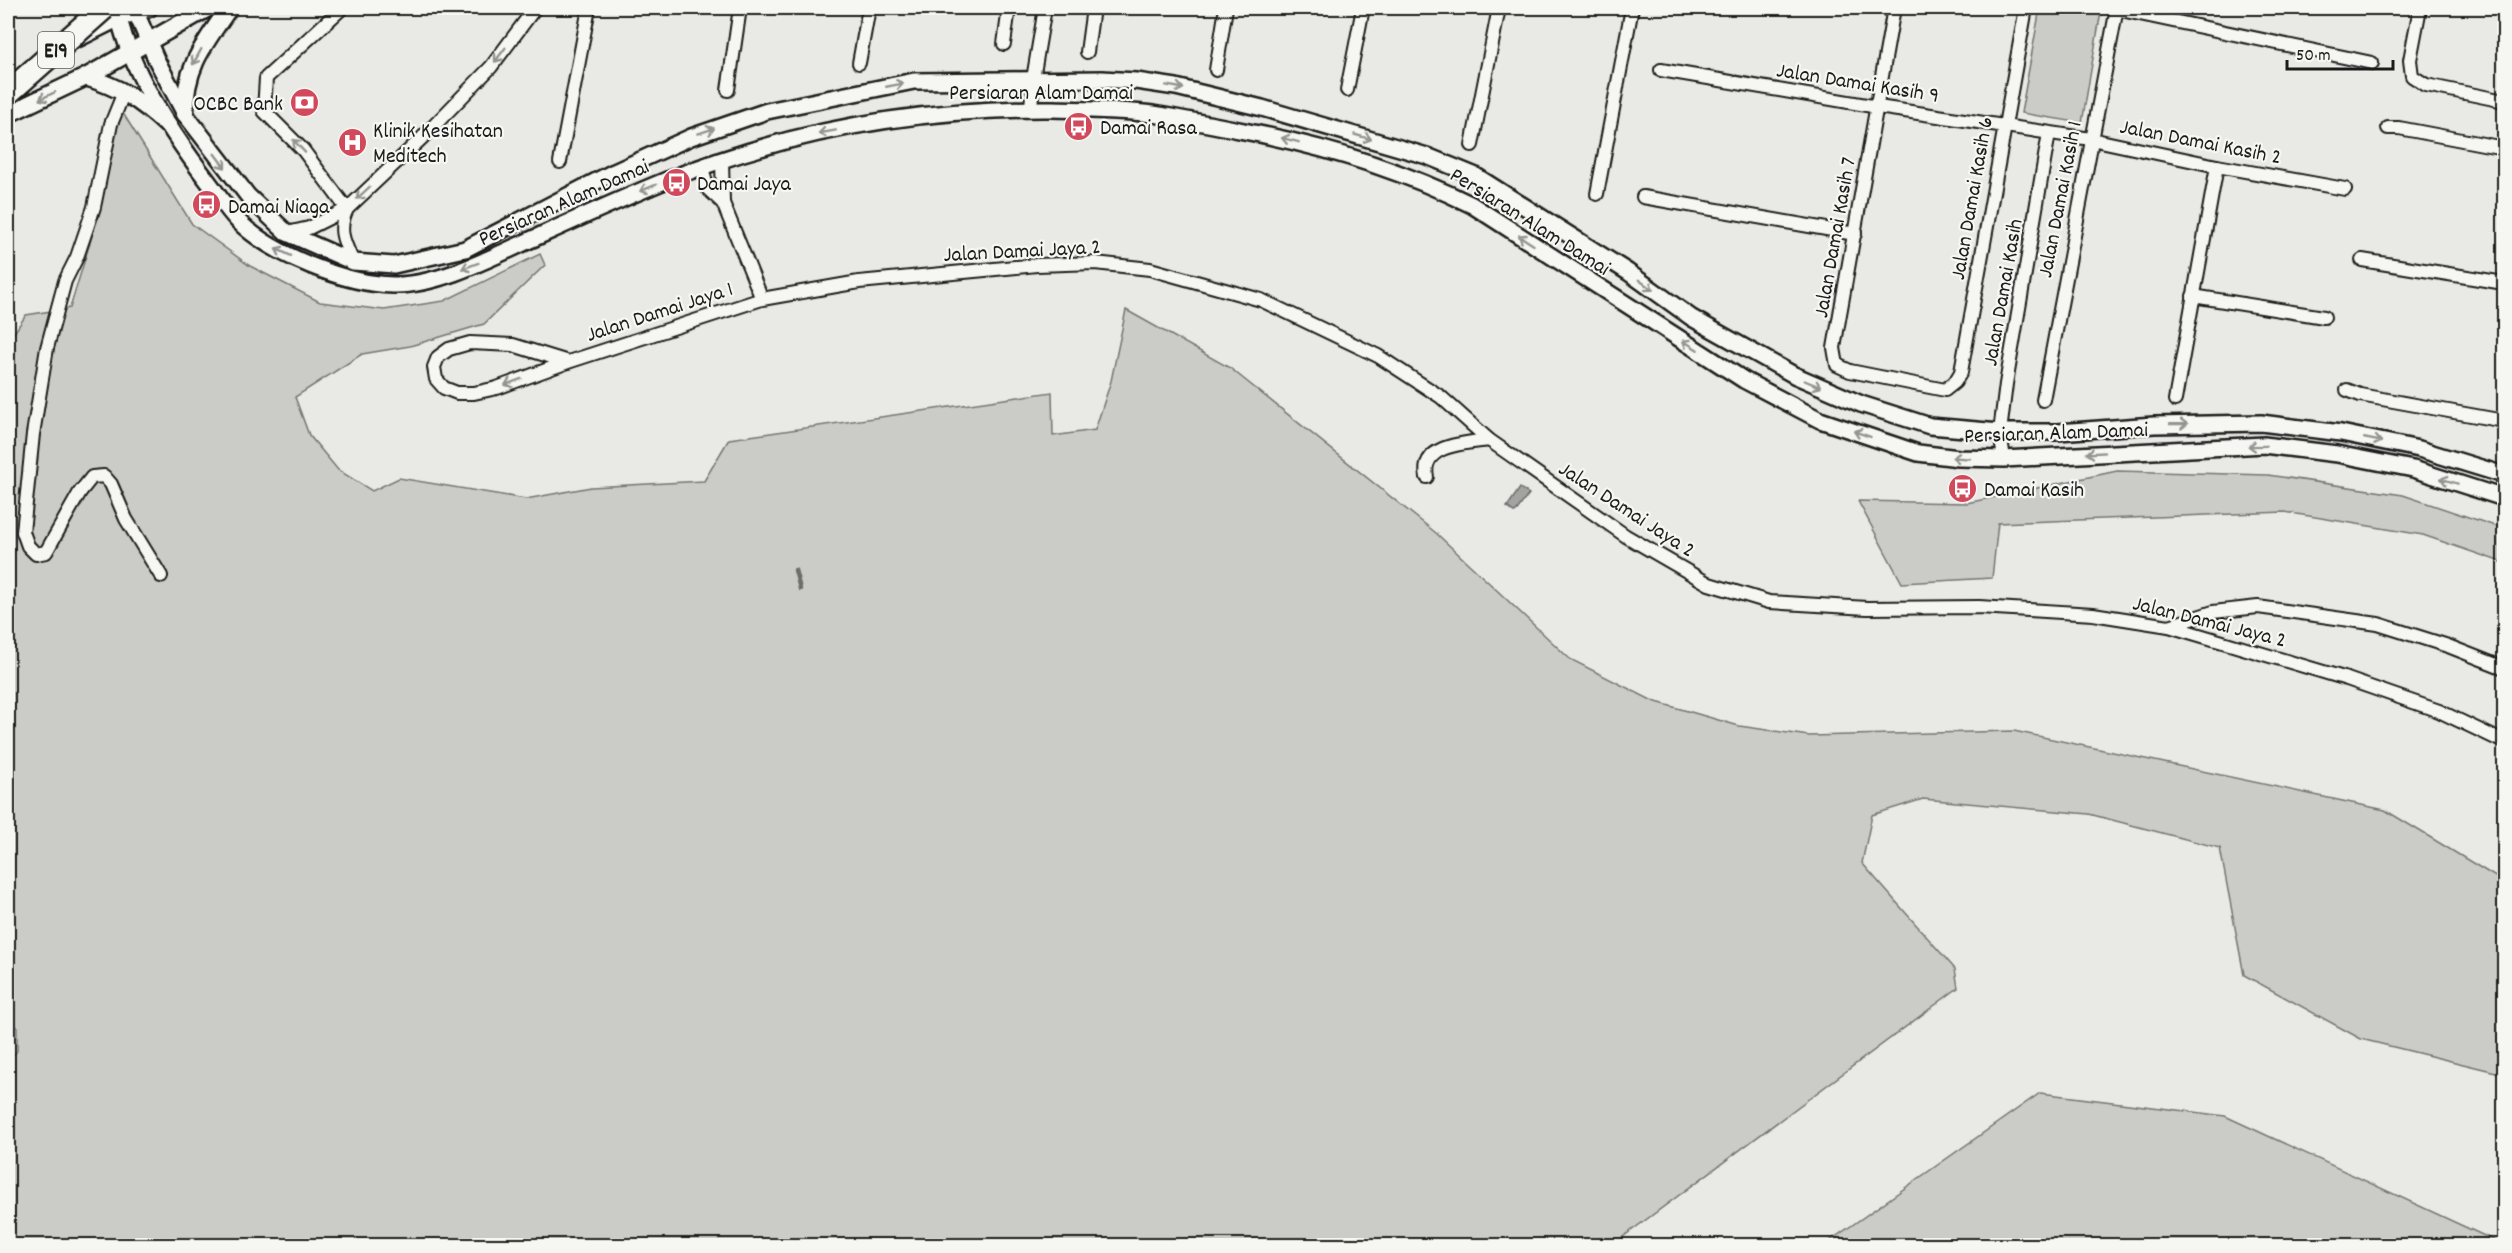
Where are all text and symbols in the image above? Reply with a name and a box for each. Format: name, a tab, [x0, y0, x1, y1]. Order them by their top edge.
road number: E19	[38, 32, 74, 68]
scale bar	[2287, 33, 2394, 71]
text: 50 m	[2296, 44, 2331, 69]
one-way arrow	[494, 46, 507, 62]
one-way arrow	[191, 48, 203, 65]
street label: Jalan Damai Kasih 9	[1774, 56, 1941, 113]
one-way arrow	[885, 79, 905, 90]
street label: Persiaran Alam Damai	[949, 79, 1133, 110]
one-way arrow	[1165, 82, 1184, 93]
bank icon: OCBC Bank	[288, 86, 320, 118]
one-way arrow	[38, 90, 56, 102]
place label: OCBC Bank	[193, 90, 283, 121]
bus stop icon: Damai Rasa	[1063, 110, 1095, 142]
street label: Jalan Damai Kasih 2	[2117, 113, 2284, 174]
place label: Damai Rasa	[1100, 114, 1197, 145]
street label: Jalan Damai Kasih 6	[1944, 115, 2003, 283]
place label: Klinik Kesihatan Meditech	[373, 117, 503, 173]
street label: Jalan Damai Kasih 1	[2031, 119, 2092, 281]
one-way arrow	[696, 125, 715, 136]
hospital icon: Klinik Kesihatan Meditech	[336, 126, 368, 158]
one-way arrow	[818, 127, 838, 138]
one-way arrow	[1353, 132, 1372, 144]
one-way arrow	[1281, 134, 1300, 146]
one-way arrow	[292, 138, 306, 153]
one-way arrow	[214, 152, 226, 168]
street label: Persiaran Alam Damai	[474, 153, 655, 256]
street label: Jalan Damai Kasih 7	[1807, 155, 1866, 320]
street label: Persiaran Alam Damai	[1443, 161, 1615, 285]
bus stop icon: Damai Jaya	[660, 166, 692, 198]
place label: Damai Jaya	[697, 170, 791, 201]
one-way arrow	[639, 183, 658, 194]
one-way arrow	[356, 186, 371, 200]
bus stop icon: Damai Niaga	[191, 189, 223, 221]
place label: Damai Niaga	[228, 193, 330, 224]
street label: Jalan Damai Kasih	[1976, 216, 2033, 369]
street label: Jalan Damai Jaya 2	[943, 233, 1102, 272]
one-way arrow	[1518, 233, 1535, 245]
one-way arrow	[275, 245, 293, 257]
one-way arrow	[461, 261, 479, 272]
street label: Jalan Damai Jaya 1	[583, 275, 737, 352]
one-way arrow	[1637, 279, 1653, 291]
one-way arrow	[1682, 339, 1699, 351]
one-way arrow	[505, 377, 523, 388]
one-way arrow	[1804, 378, 1822, 390]
street label: Persiaran Alam Damai	[1964, 416, 2149, 453]
one-way arrow	[2169, 418, 2189, 430]
one-way arrow	[1853, 428, 1872, 439]
one-way arrow	[2363, 434, 2382, 446]
one-way arrow	[2248, 440, 2268, 451]
one-way arrow	[2086, 448, 2106, 459]
one-way arrow	[1951, 452, 1971, 463]
street label: Jalan Damai Jaya 2	[1552, 455, 1701, 567]
bus stop icon: Damai Kasih	[1947, 472, 1979, 504]
one-way arrow	[2440, 475, 2459, 486]
place label: Damai Kasih	[1984, 476, 2084, 507]
street label: Jalan Damai Jaya 2	[2129, 589, 2289, 657]

